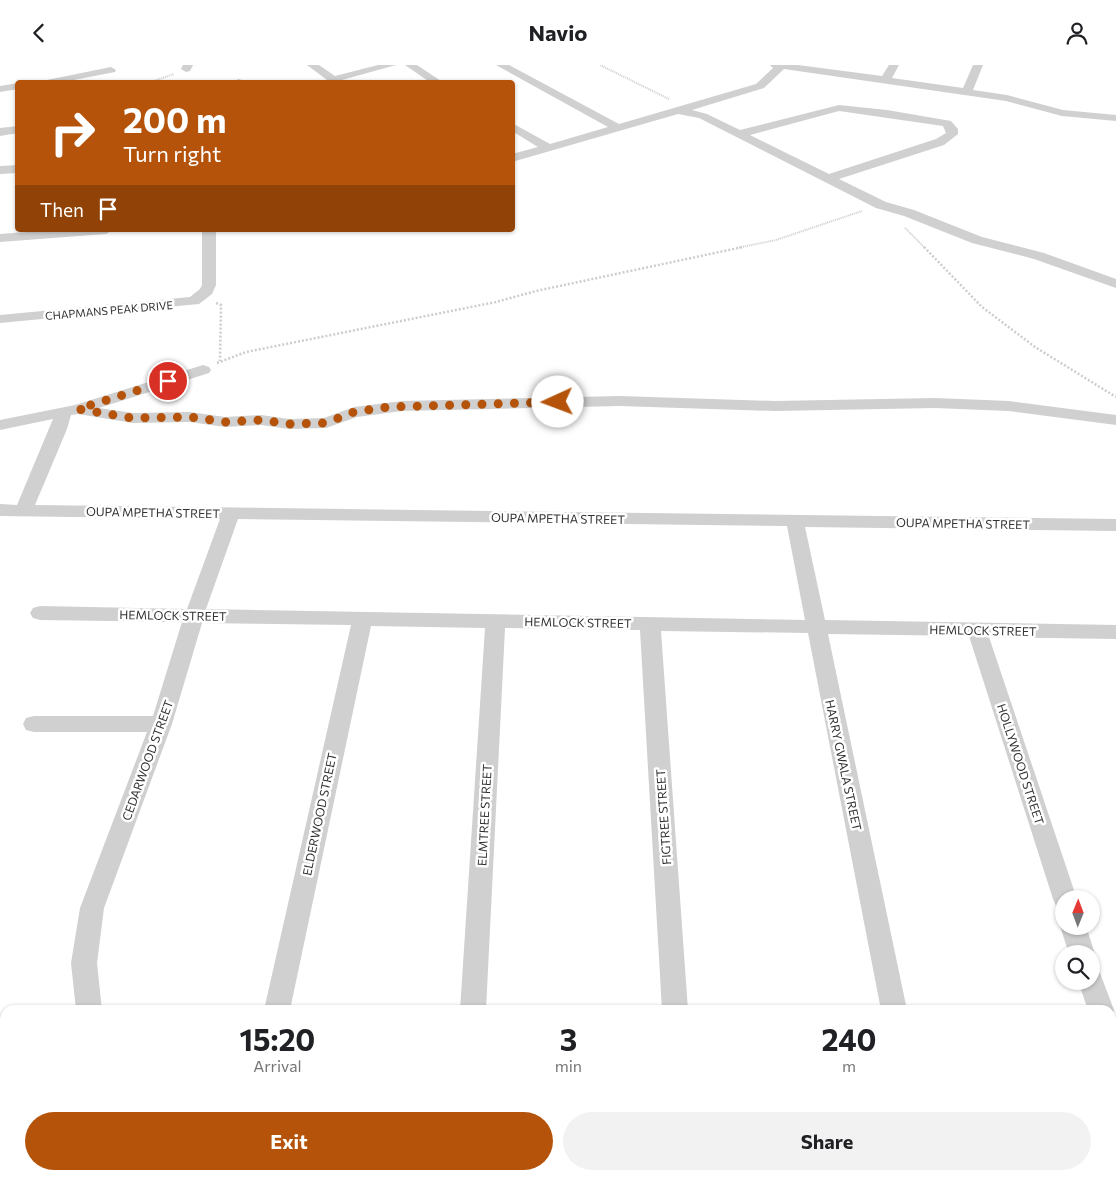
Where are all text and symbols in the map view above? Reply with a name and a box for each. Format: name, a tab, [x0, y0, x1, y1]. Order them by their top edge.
icon: back	[25, 19, 53, 47]
text: Navio	[528, 19, 588, 46]
icon: person	[1063, 19, 1091, 47]
text: 200 m	[123, 97, 226, 140]
icon: right	[40, 100, 105, 165]
text: Turn right	[123, 140, 221, 167]
icon: arrive	[94, 195, 122, 223]
text: Then	[40, 198, 84, 221]
street label: CHAPMANS PEAK DRIVE	[45, 298, 173, 322]
pin	[147, 360, 189, 402]
icon: arrive	[154, 367, 182, 395]
position arrow	[531, 375, 583, 427]
street label: OUPA MPETHA STREET	[86, 504, 220, 520]
street label: OUPA MPETHA STREET	[491, 510, 625, 526]
street label: OUPA MPETHA STREET	[896, 515, 1030, 531]
street label: HEMLOCK STREET	[119, 607, 227, 623]
street label: HEMLOCK STREET	[524, 614, 632, 630]
street label: HEMLOCK STREET	[929, 622, 1037, 638]
street label: CEDARWOOD STREET	[119, 698, 175, 822]
street label: HARRY GWALA STREET	[823, 698, 865, 832]
street label: HOLLYWOOD STREET	[995, 702, 1047, 827]
street label: ELDERWOOD STREET	[299, 751, 339, 877]
street label: ELMTREE STREET	[474, 763, 494, 866]
street label: FIGTREE STREET	[653, 768, 673, 865]
north arrow	[1055, 890, 1100, 935]
map controls	[1055, 890, 1100, 990]
button: search	[1055, 945, 1100, 990]
text: 15:20	[239, 1020, 315, 1057]
text: 3	[560, 1020, 577, 1057]
text: 240	[821, 1020, 876, 1057]
text: Arrival	[253, 1056, 302, 1075]
text: min	[555, 1056, 582, 1075]
text: m	[842, 1056, 856, 1075]
button: Exit	[25, 1112, 553, 1170]
button: Share	[563, 1112, 1091, 1170]

